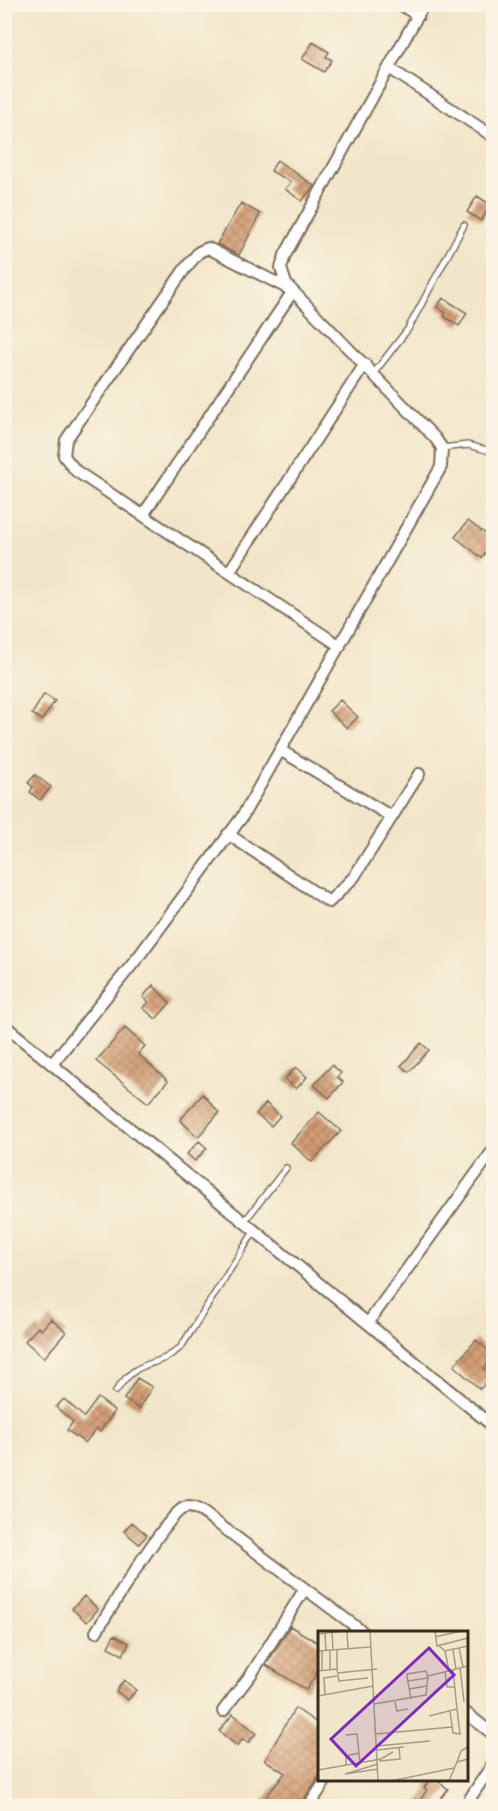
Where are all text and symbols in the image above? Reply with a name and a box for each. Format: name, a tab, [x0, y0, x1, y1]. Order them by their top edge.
inset map	[318, 1631, 468, 1781]

